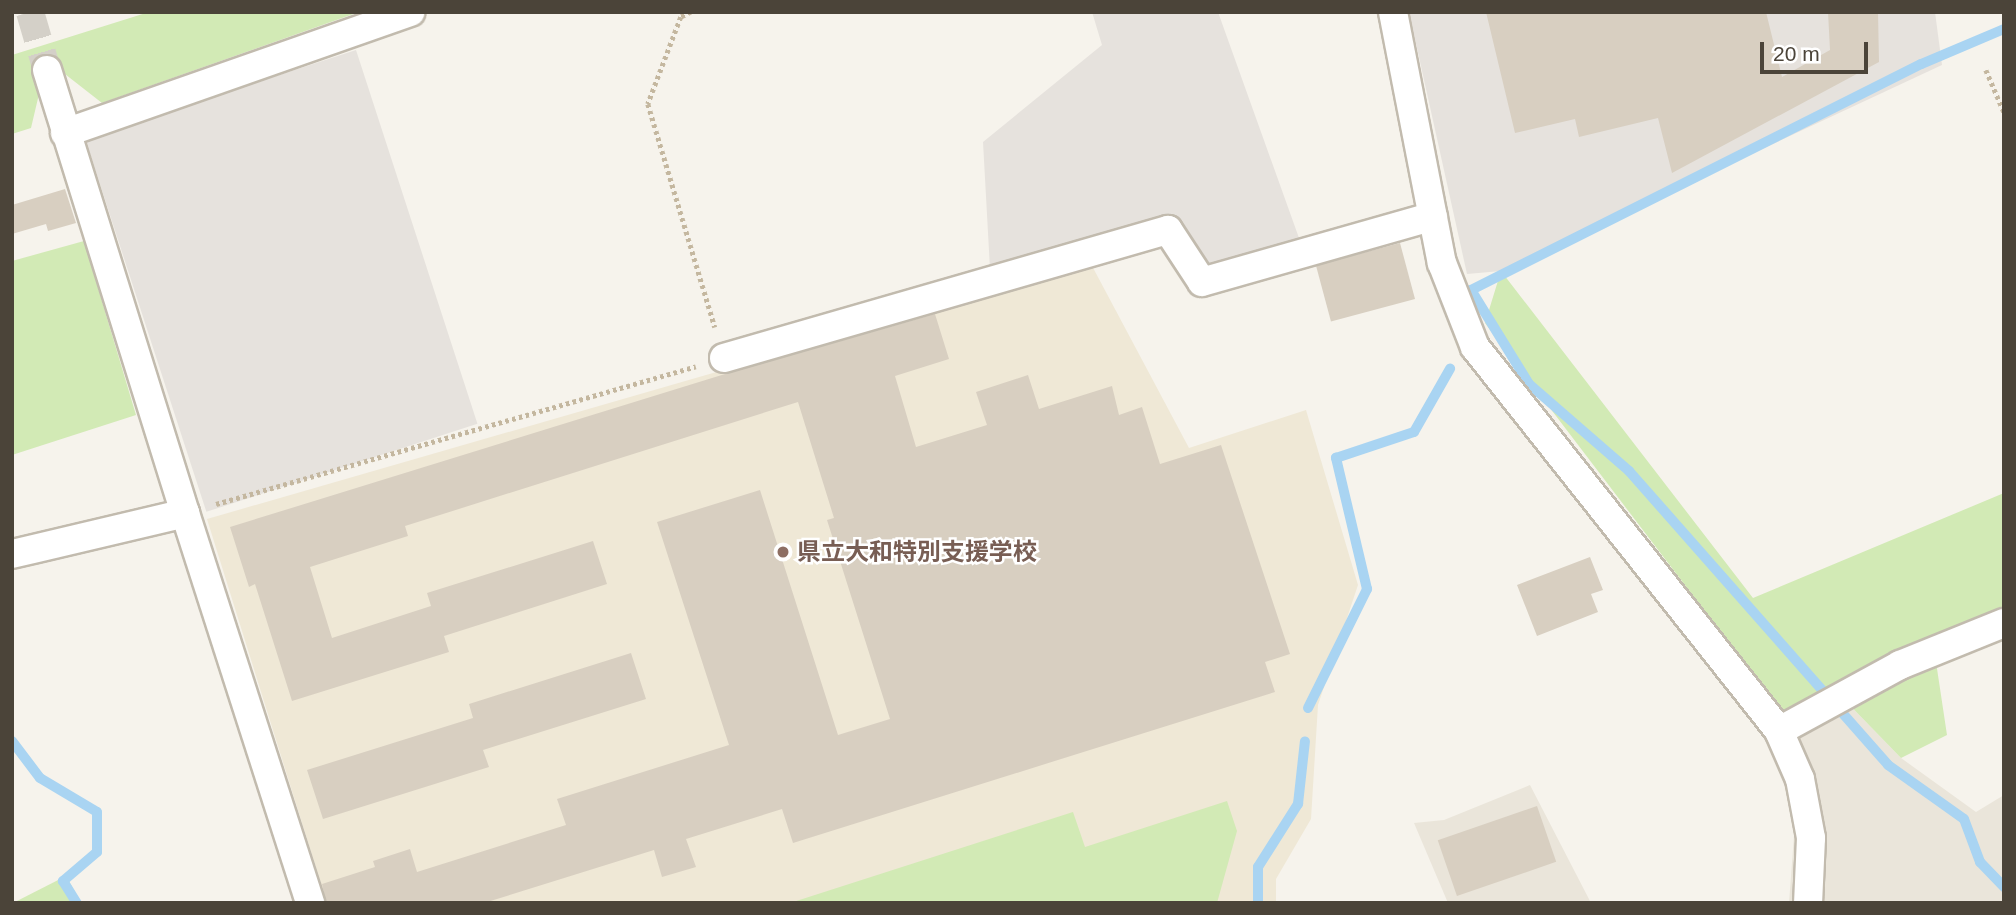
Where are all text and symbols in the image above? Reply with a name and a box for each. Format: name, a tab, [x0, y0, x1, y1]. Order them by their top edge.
scale bar	[1764, 28, 1872, 72]
text: 20 m	[1773, 42, 1820, 65]
place label: 県立大和特別支援学校	[797, 538, 1037, 566]
marker: 県立大和特別支援学校	[775, 544, 791, 560]

